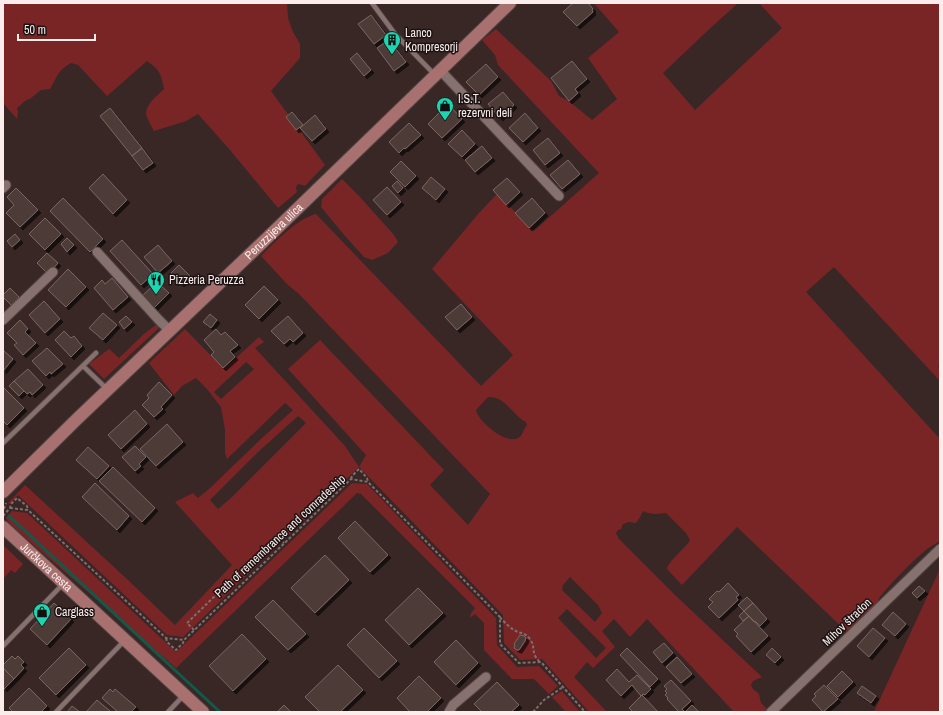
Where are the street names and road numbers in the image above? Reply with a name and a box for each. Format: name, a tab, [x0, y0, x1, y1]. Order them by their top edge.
street label: Peruzzijeva ulica	[241, 199, 307, 263]
street label: Path of remembrance and comradeship	[211, 471, 349, 601]
street label: Jurčkova cesta	[17, 539, 76, 596]
street label: Mihov štradon	[819, 595, 875, 649]

